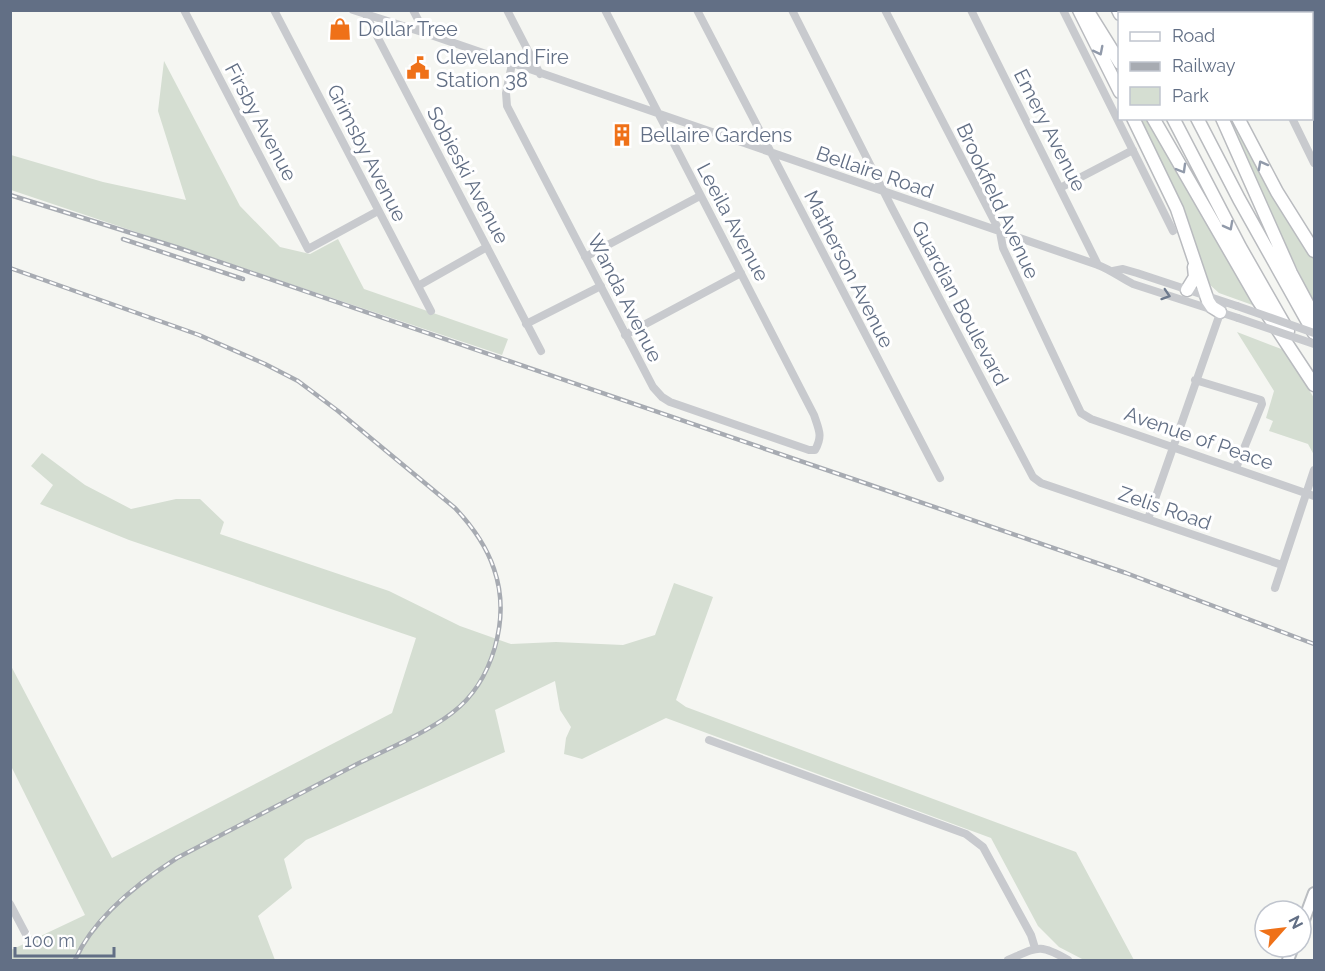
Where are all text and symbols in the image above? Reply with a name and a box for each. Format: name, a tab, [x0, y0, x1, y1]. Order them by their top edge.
legend	[1118, 12, 1313, 120]
shop icon: Dollar Tree	[327, 16, 353, 42]
place label: Dollar Tree	[358, 17, 458, 41]
text: Road	[1172, 25, 1215, 46]
place label: Cleveland Fire Station 38	[436, 45, 569, 92]
one-way arrow	[1092, 45, 1103, 56]
public building icon: Cleveland Fire Station 38	[405, 55, 431, 81]
text: Railway	[1172, 55, 1236, 76]
street label: Firsby Avenue	[220, 59, 302, 185]
street label: Emery Avenue	[1009, 65, 1091, 195]
street label: Grimsby Avenue	[322, 80, 412, 226]
text: Park	[1172, 85, 1209, 106]
street label: Sobieski Avenue	[422, 102, 514, 248]
street label: Brookfield Avenue	[951, 119, 1045, 283]
building icon: Bellaire Gardens	[609, 122, 635, 148]
place label: Bellaire Gardens	[640, 123, 792, 147]
street label: Bellaire Road	[813, 141, 937, 203]
street label: Leeila Avenue	[692, 159, 774, 285]
one-way arrow	[1258, 161, 1269, 171]
one-way arrow	[1175, 163, 1186, 173]
street label: Matherson Avenue	[799, 186, 899, 352]
street label: Guardian Boulevard	[906, 217, 1014, 389]
one-way arrow	[1222, 220, 1233, 231]
street label: Wanda Avenue	[582, 230, 668, 366]
one-way arrow	[1160, 287, 1171, 300]
street label: Avenue of Peace	[1121, 401, 1277, 475]
street label: Zelis Road	[1115, 481, 1215, 535]
north arrow	[1253, 899, 1313, 959]
text: N	[1285, 912, 1307, 932]
scale bar	[15, 920, 114, 958]
text: 100 m	[24, 930, 75, 951]

